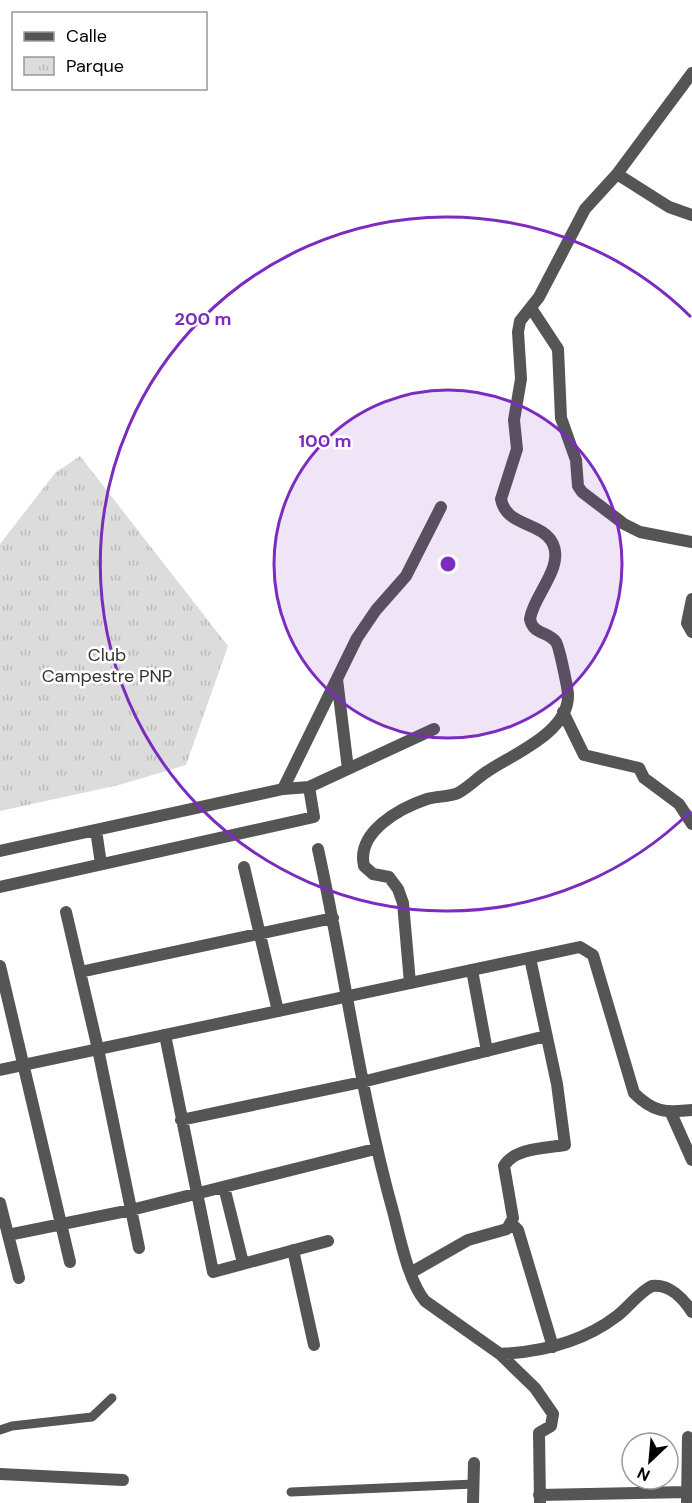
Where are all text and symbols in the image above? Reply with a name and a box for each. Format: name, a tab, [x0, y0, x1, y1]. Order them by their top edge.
legend	[12, 12, 207, 90]
text: Calle	[66, 24, 107, 48]
text: Parque	[66, 54, 124, 78]
text: 200 m	[175, 307, 231, 331]
text: 100 m	[298, 429, 352, 453]
centre of rings	[438, 554, 458, 574]
park label: Club Campestre PNP	[42, 643, 172, 688]
north arrow	[620, 1431, 680, 1491]
text: N	[634, 1462, 653, 1486]

